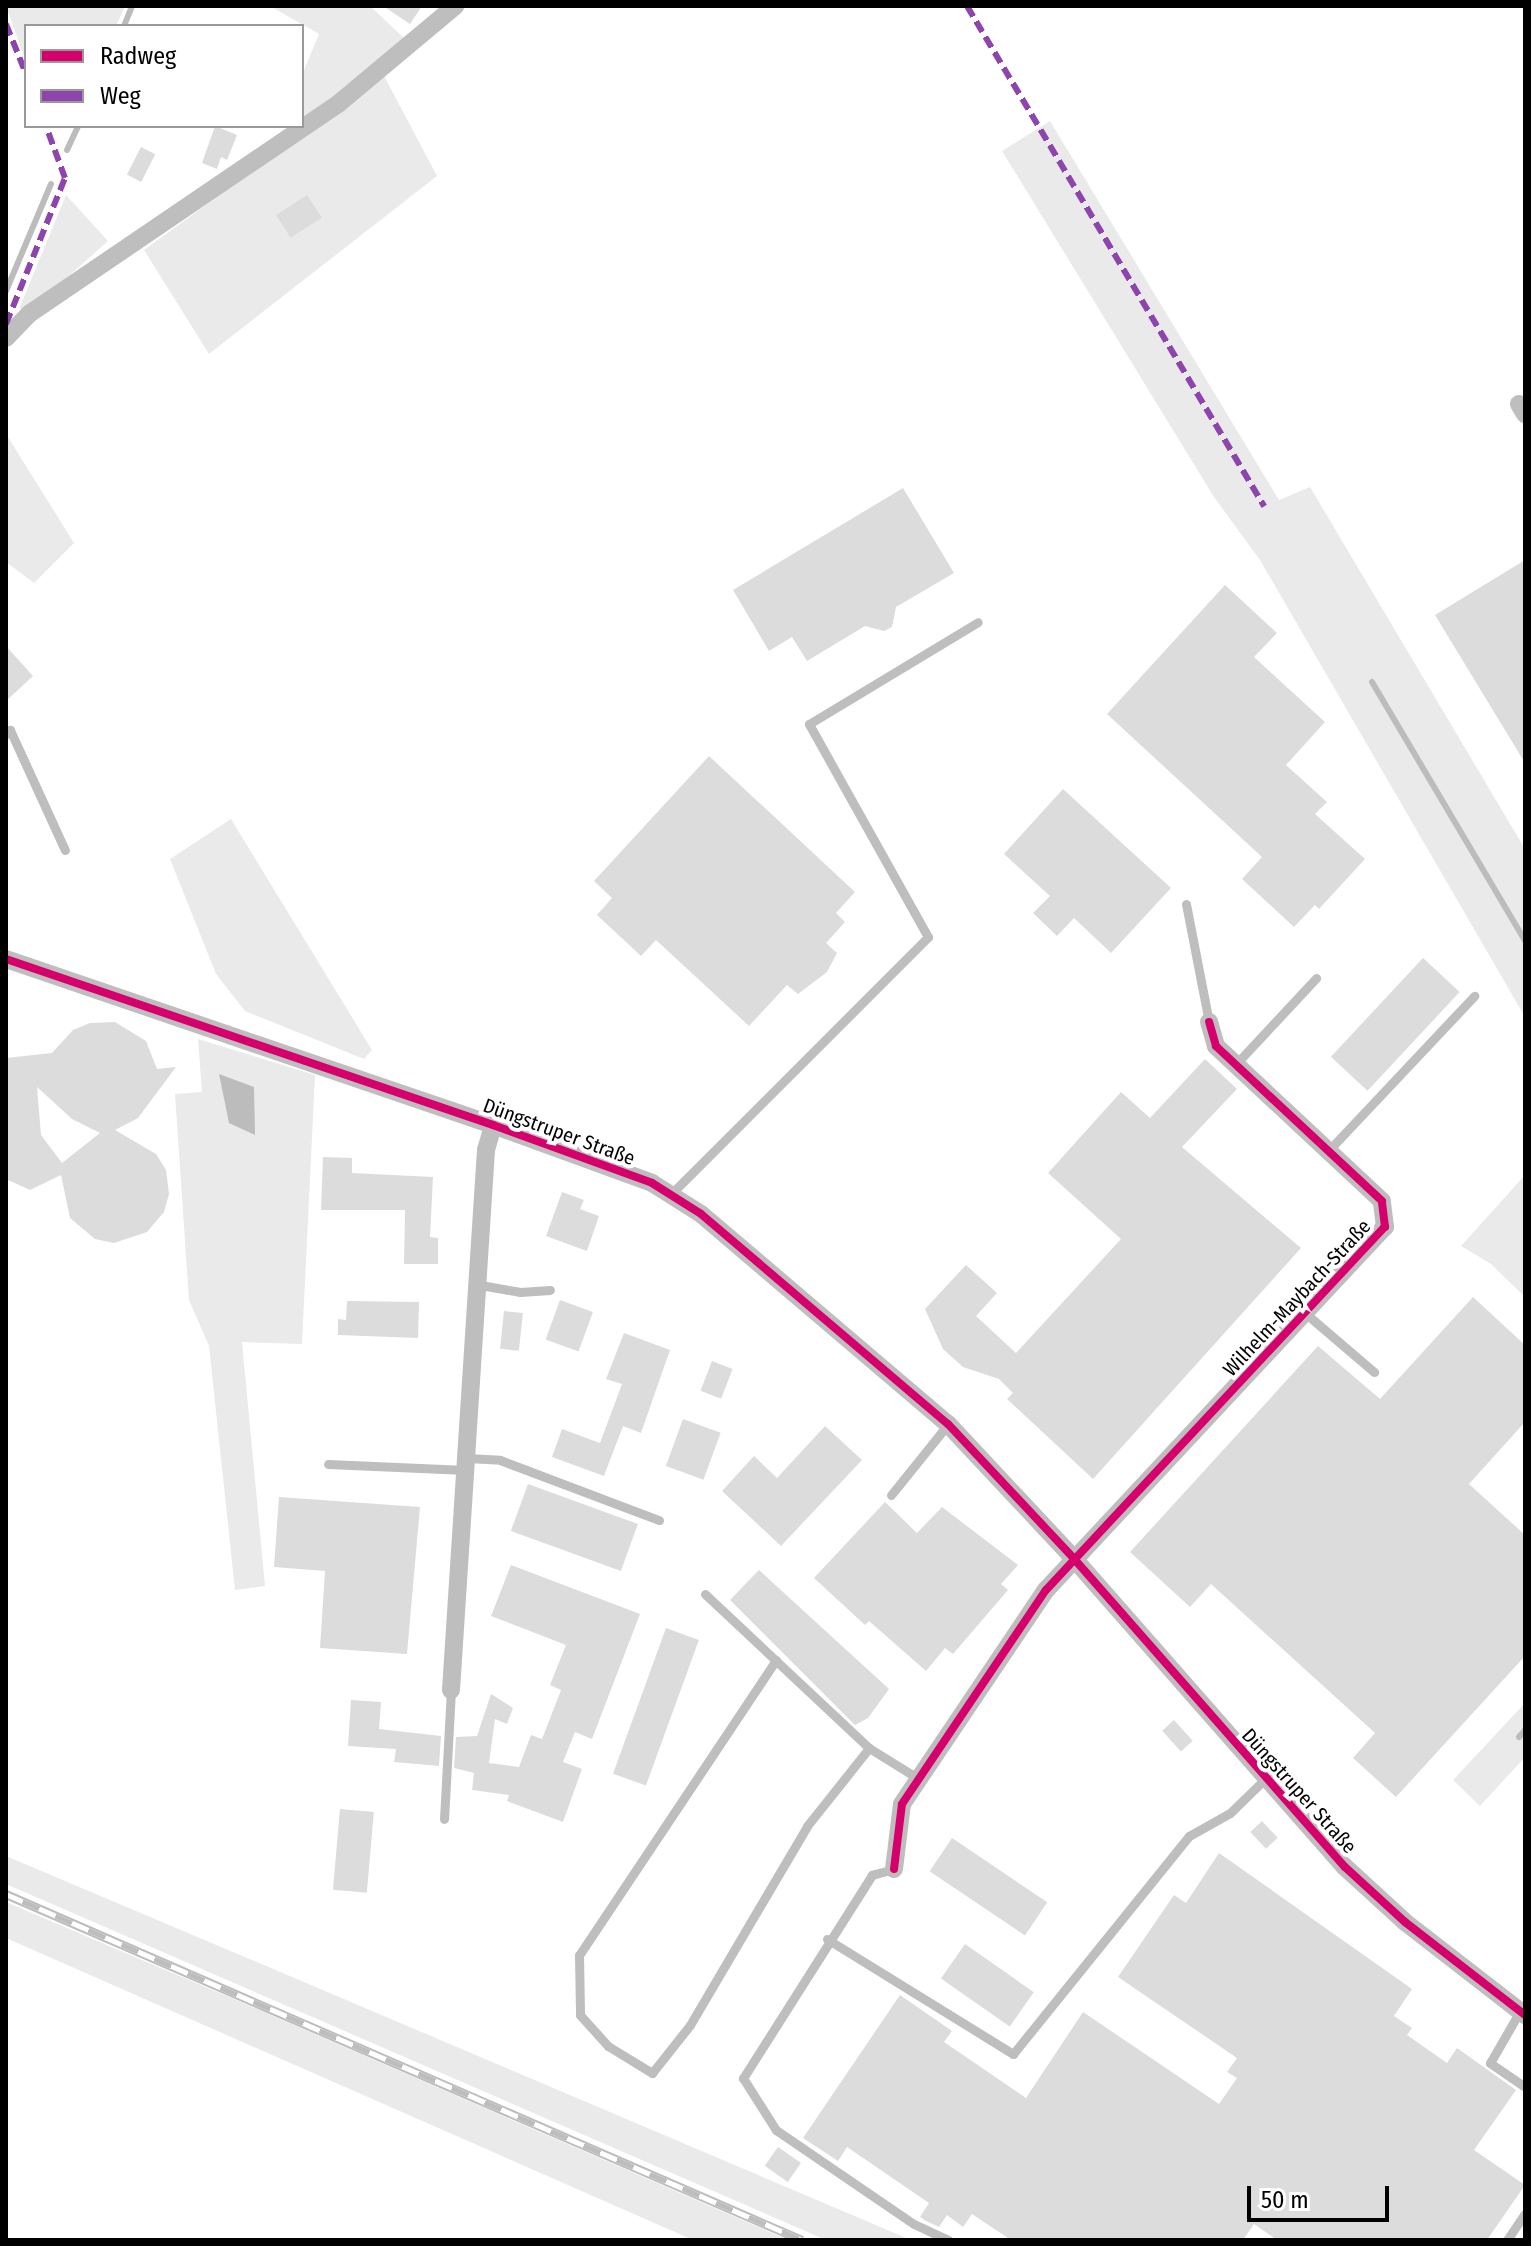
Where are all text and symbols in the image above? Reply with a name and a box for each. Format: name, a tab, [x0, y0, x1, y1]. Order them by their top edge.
legend	[24, 24, 304, 128]
text: Radweg	[100, 42, 176, 70]
text: Weg	[100, 82, 141, 110]
street label: Düngstruper Straße	[480, 1093, 638, 1171]
street label: Wilhelm-Maybach-Straße	[1218, 1215, 1376, 1381]
street label: Düngstruper Straße	[1237, 1724, 1361, 1858]
scale bar	[1251, 2170, 1393, 2220]
text: 50 m	[1261, 2186, 1309, 2214]

